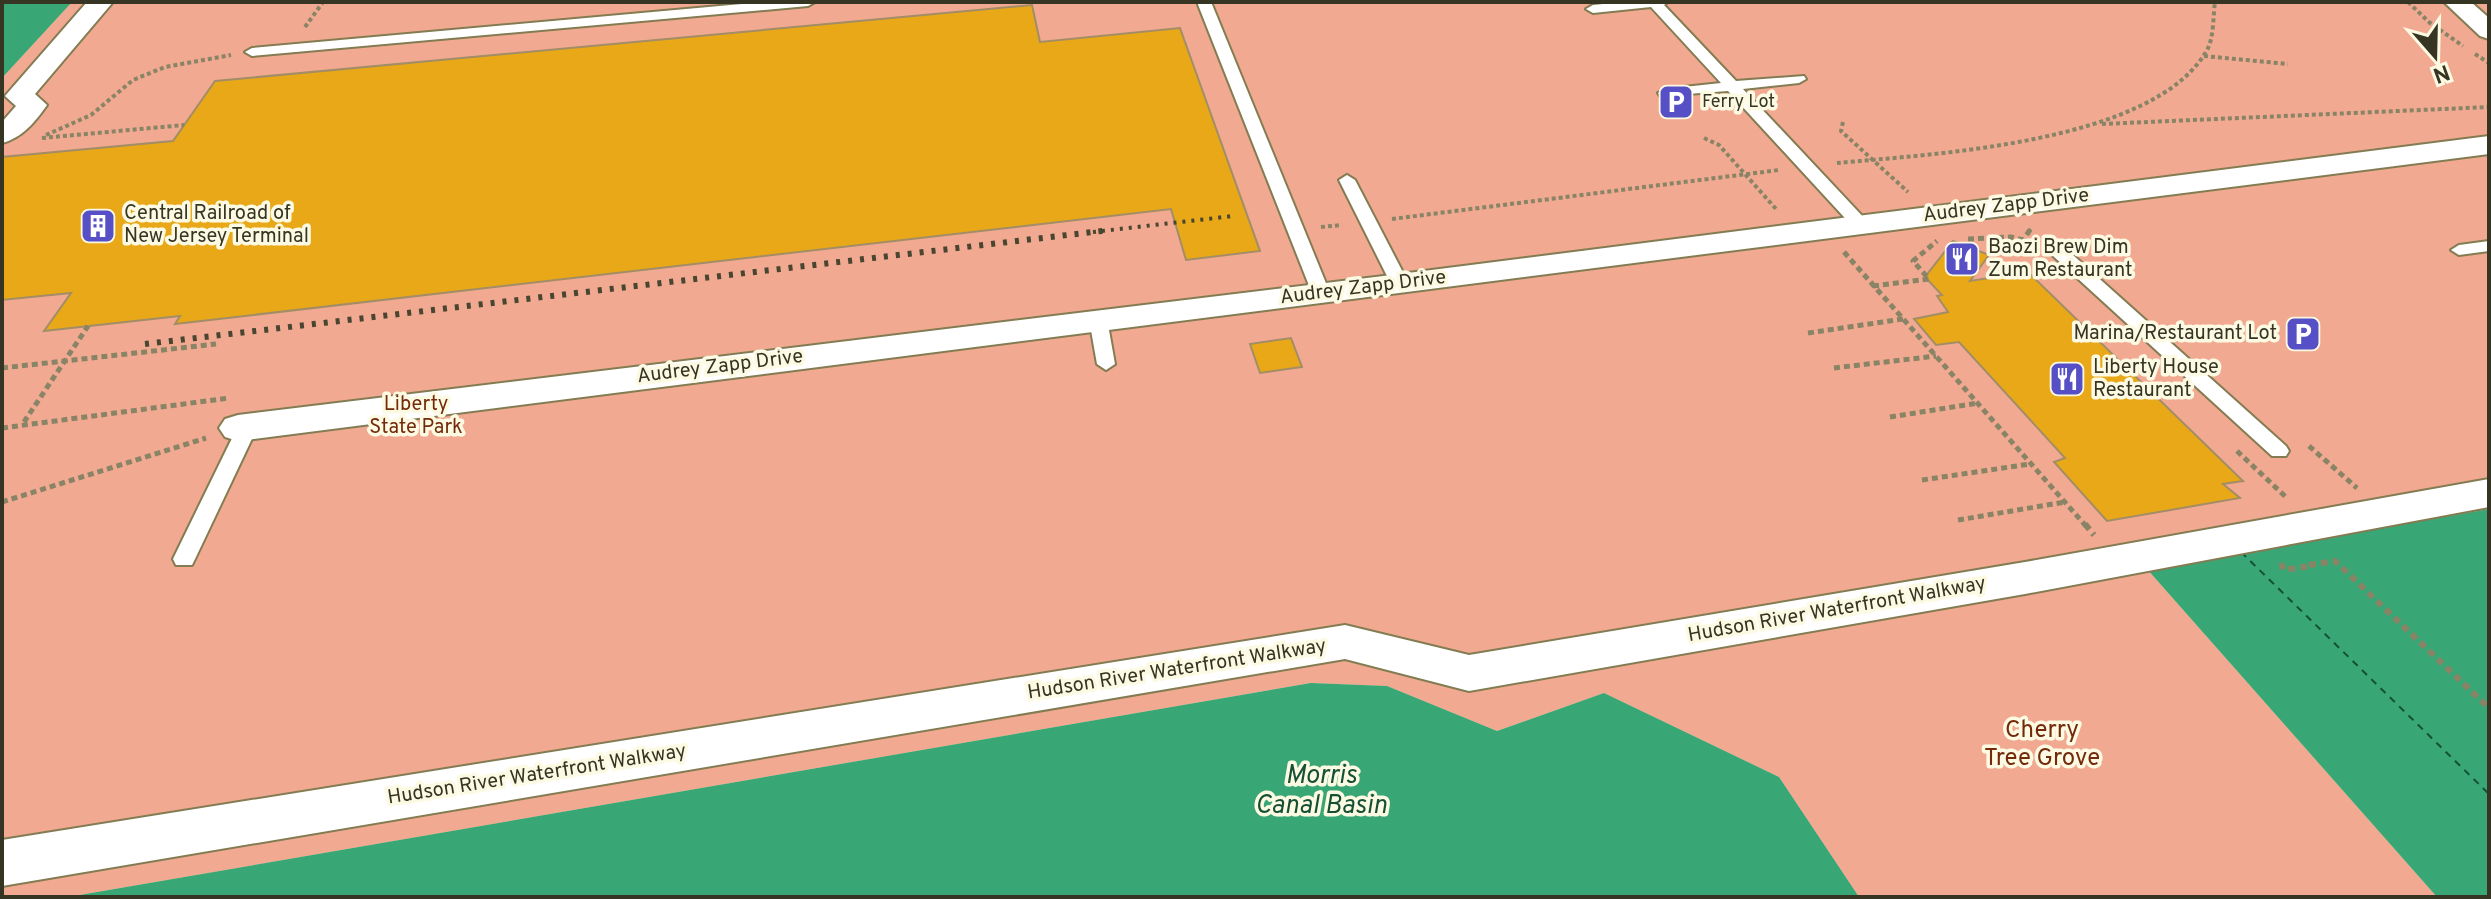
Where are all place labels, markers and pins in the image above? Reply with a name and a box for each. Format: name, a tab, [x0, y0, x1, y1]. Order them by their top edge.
parking icon: Ferry Lot	[1657, 83, 1695, 121]
place label: Ferry Lot	[1702, 91, 1775, 114]
place label: Central Railroad of New Jersey Terminal	[124, 201, 309, 250]
building icon: Central Railroad of New Jersey Terminal	[79, 207, 117, 245]
place label: Baozi Brew Dim Zum Restaurant	[1988, 235, 2132, 284]
restaurant icon: Baozi Brew Dim Zum Restaurant	[1943, 240, 1981, 278]
parking icon: Marina/Restaurant Lot	[2284, 315, 2322, 353]
place label: Marina/Restaurant Lot	[2074, 321, 2277, 347]
place label: Liberty House Restaurant	[2093, 355, 2219, 404]
restaurant icon: Liberty House Restaurant	[2048, 360, 2086, 398]

